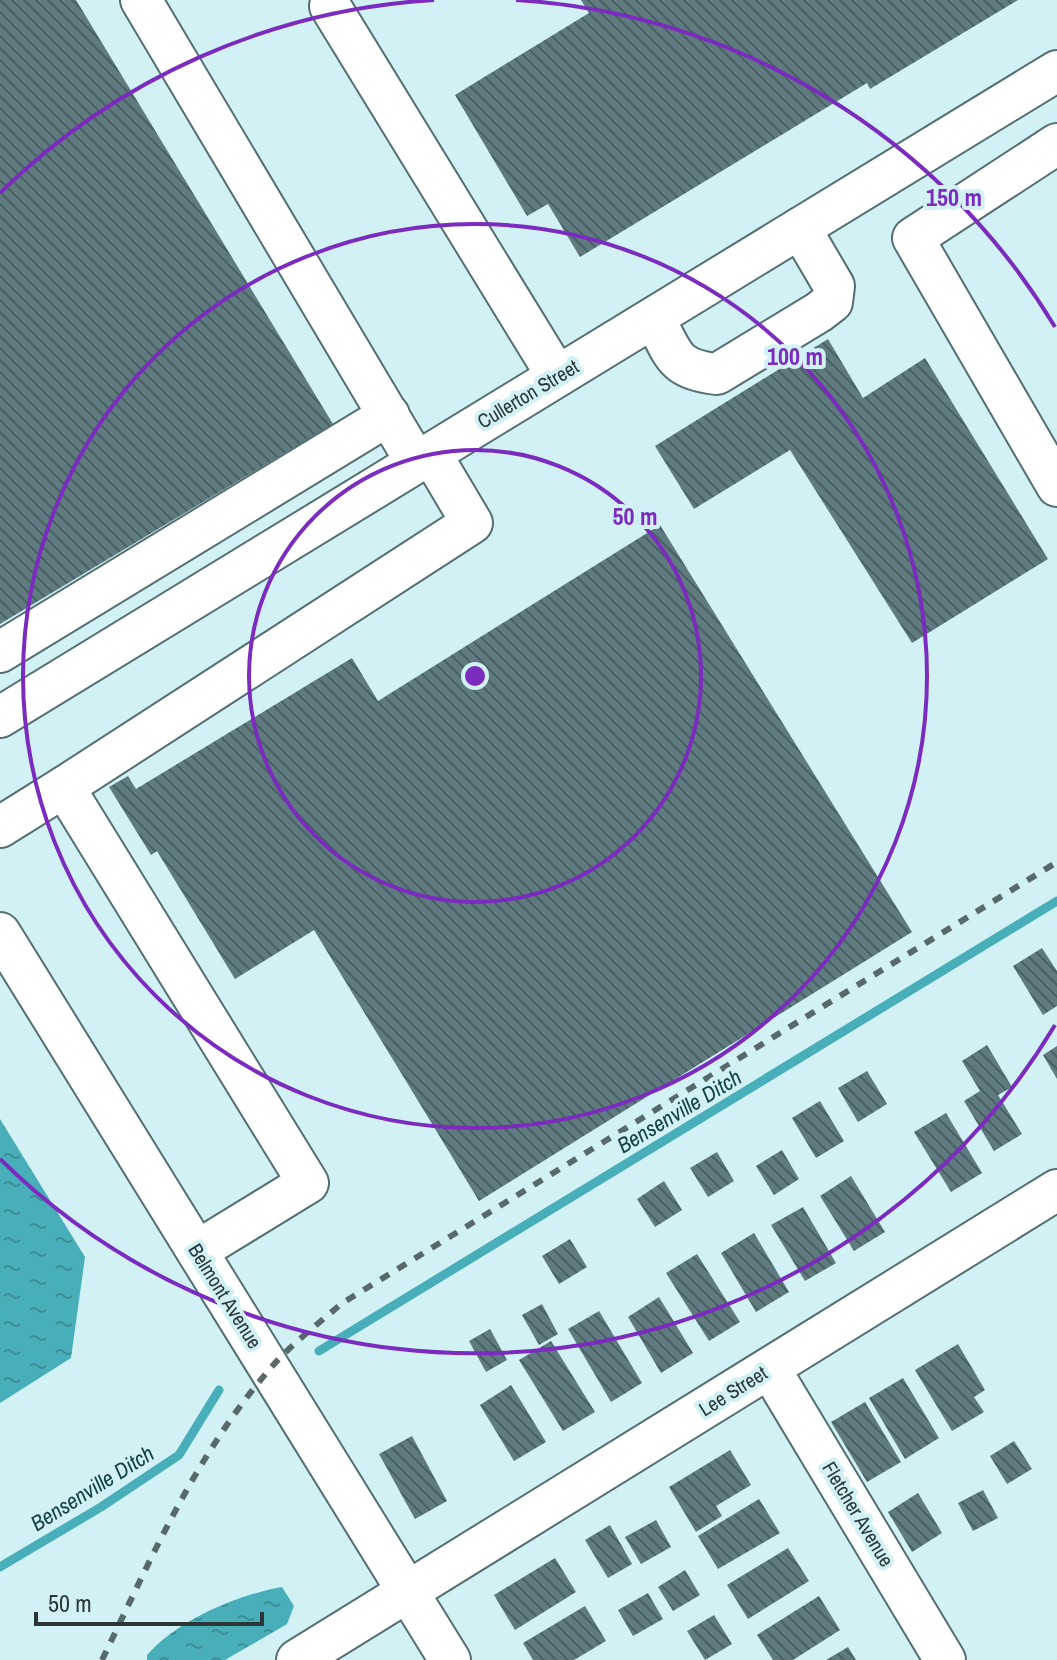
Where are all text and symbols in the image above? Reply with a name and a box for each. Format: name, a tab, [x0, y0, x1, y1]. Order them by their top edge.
text: 150 m	[926, 181, 982, 213]
text: 100 m	[767, 340, 823, 372]
street label: Cullerton Street	[472, 352, 584, 434]
text: 50 m	[613, 500, 657, 532]
centre of rings	[461, 662, 489, 690]
water label: Bensenville Ditch	[611, 1062, 747, 1160]
street label: Belmont Avenue	[182, 1238, 268, 1353]
street label: Lee Street	[693, 1359, 772, 1422]
water label: Bensenville Ditch	[25, 1438, 159, 1538]
street label: Fletcher Avenue	[816, 1456, 900, 1571]
scale bar	[36, 1576, 262, 1626]
text: 50 m	[48, 1587, 92, 1619]

